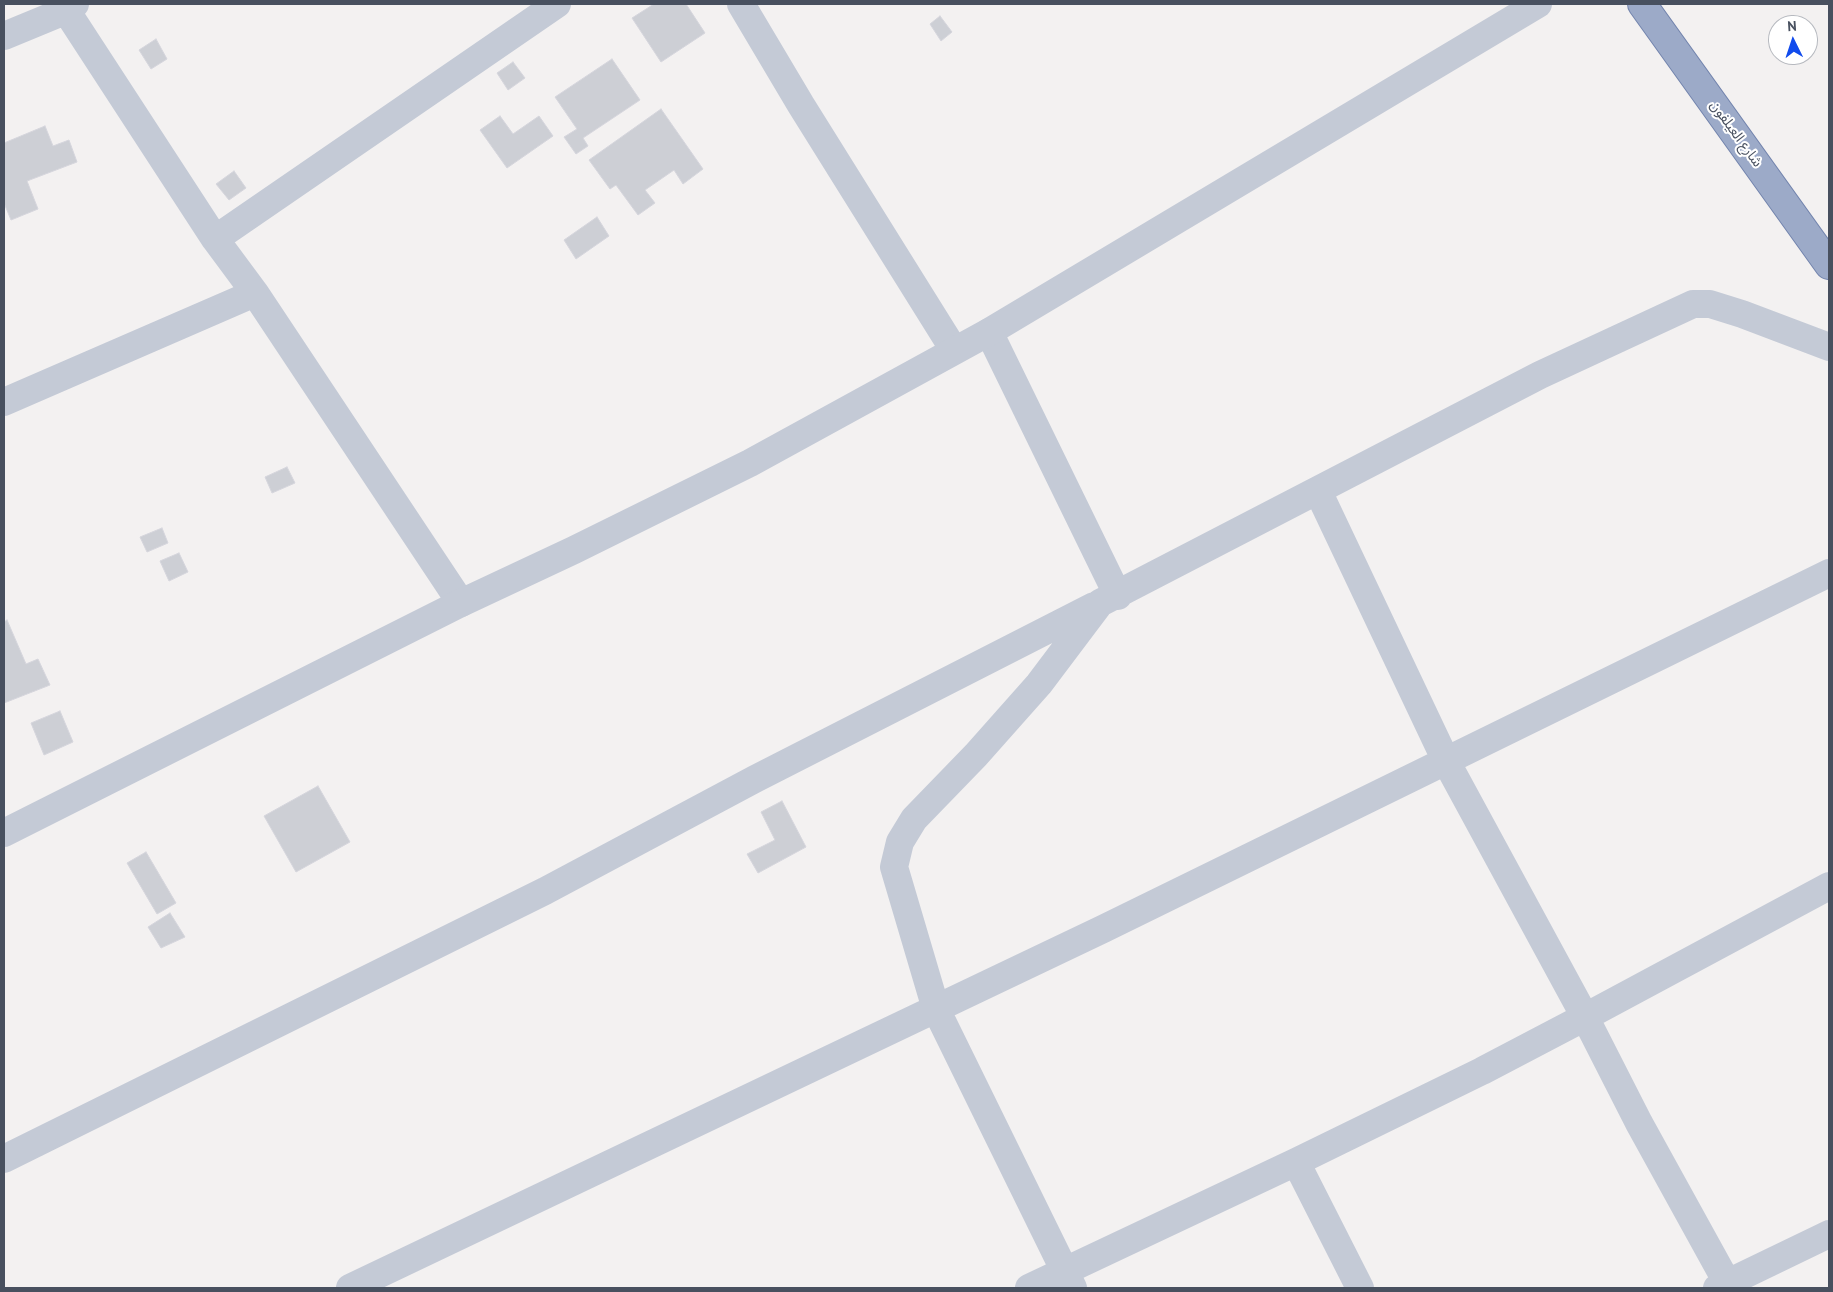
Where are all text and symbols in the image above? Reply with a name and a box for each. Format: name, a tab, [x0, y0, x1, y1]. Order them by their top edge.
north arrow	[1768, 15, 1818, 65]
text: N	[1787, 17, 1797, 35]
street label: شارع العيلفون	[1706, 98, 1766, 170]

